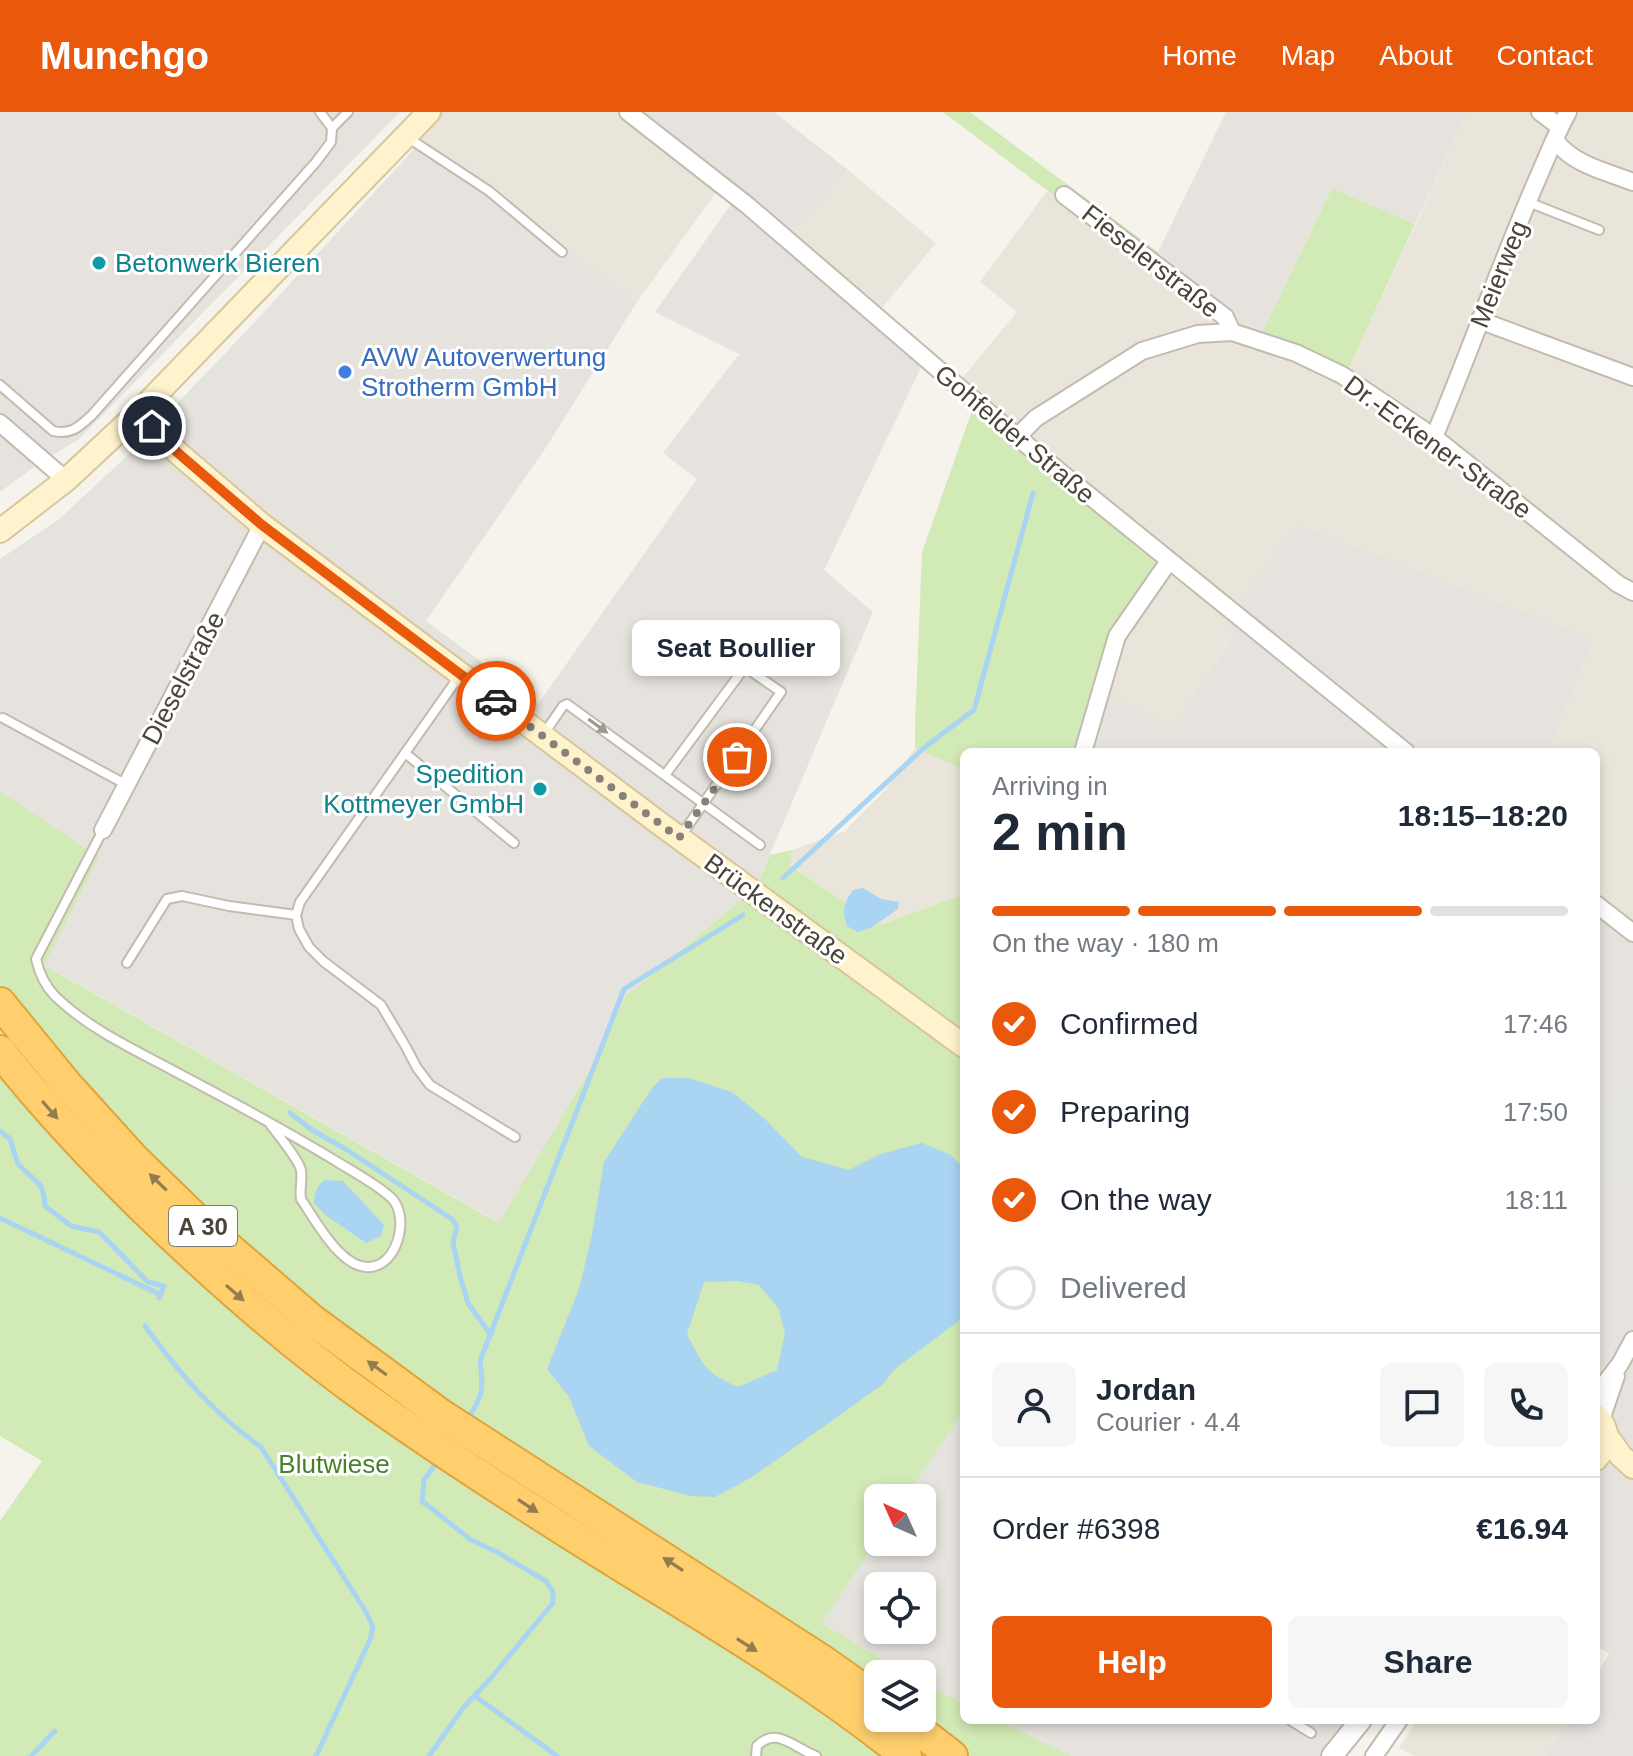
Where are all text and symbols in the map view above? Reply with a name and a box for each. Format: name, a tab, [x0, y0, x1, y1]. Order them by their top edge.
text: Munchgo	[40, 35, 209, 77]
text: Home	[1162, 40, 1237, 71]
text: Map	[1281, 40, 1335, 71]
text: About	[1379, 40, 1453, 71]
text: Contact	[1497, 40, 1593, 71]
street label: Fieselerstraße	[1076, 198, 1226, 324]
street label: Meierweg	[1464, 216, 1534, 332]
place label: Betonwerk Bieren	[115, 248, 320, 278]
marker: Betonwerk Bieren	[90, 254, 108, 272]
place label: AVW Autoverwertung Strotherm GmbH	[361, 342, 606, 402]
street label: Gohfelder Straße	[929, 358, 1101, 510]
marker: AVW Autoverwertung Strotherm GmbH	[336, 363, 354, 381]
street label: Dr.-Eckener-Straße	[1339, 369, 1537, 525]
pin	[118, 392, 186, 460]
icon: home	[130, 404, 174, 448]
street label: Dieselstraße	[135, 607, 231, 749]
callout: Seat Boullier	[633, 621, 841, 677]
text: Seat Boullier	[657, 633, 815, 663]
courier	[456, 661, 536, 741]
icon: car	[474, 679, 518, 723]
one-way arrow	[588, 717, 608, 733]
pin	[703, 723, 771, 791]
icon: bag	[715, 735, 759, 779]
place label: Spedition Kottmeyer GmbH	[323, 759, 524, 819]
text: Arriving in	[992, 771, 1108, 801]
marker: Spedition Kottmeyer GmbH	[531, 780, 549, 798]
text: 18:15–18:20	[1398, 799, 1568, 832]
text: 2 min	[992, 803, 1128, 861]
street label: Brückenstraße	[699, 847, 853, 971]
text: On the way · 180 m	[992, 928, 1219, 958]
icon: check	[992, 1002, 1036, 1046]
text: Confirmed	[1060, 1007, 1198, 1040]
text: 17:46	[1503, 1009, 1568, 1039]
icon: check	[992, 1090, 1036, 1134]
text: Preparing	[1060, 1095, 1190, 1128]
text: 17:50	[1503, 1097, 1568, 1127]
one-way arrow	[41, 1101, 59, 1120]
one-way arrow	[149, 1173, 168, 1192]
icon: check	[992, 1178, 1036, 1222]
text: On the way	[1060, 1183, 1212, 1216]
text: 18:11	[1505, 1185, 1568, 1215]
road number: A 30	[169, 1206, 237, 1246]
text: Delivered	[1060, 1271, 1187, 1304]
one-way arrow	[225, 1284, 245, 1301]
one-way arrow	[366, 1361, 387, 1377]
button: person	[992, 1363, 1076, 1447]
button: chat	[1380, 1363, 1464, 1447]
button: phone	[1484, 1363, 1568, 1447]
text: Jordan	[1096, 1373, 1196, 1406]
text: Courier · 4.4	[1096, 1407, 1241, 1437]
park label: Blutwiese	[278, 1449, 390, 1479]
north arrow	[864, 1484, 936, 1556]
map controls	[864, 1484, 936, 1732]
one-way arrow	[517, 1499, 539, 1513]
text: Order #6398	[992, 1512, 1160, 1545]
text: €16.94	[1476, 1512, 1568, 1545]
one-way arrow	[662, 1557, 683, 1572]
button: locate	[864, 1572, 936, 1644]
button: Help	[992, 1616, 1272, 1708]
button: Share	[1288, 1616, 1568, 1708]
one-way arrow	[737, 1638, 758, 1653]
button: layers	[864, 1660, 936, 1732]

